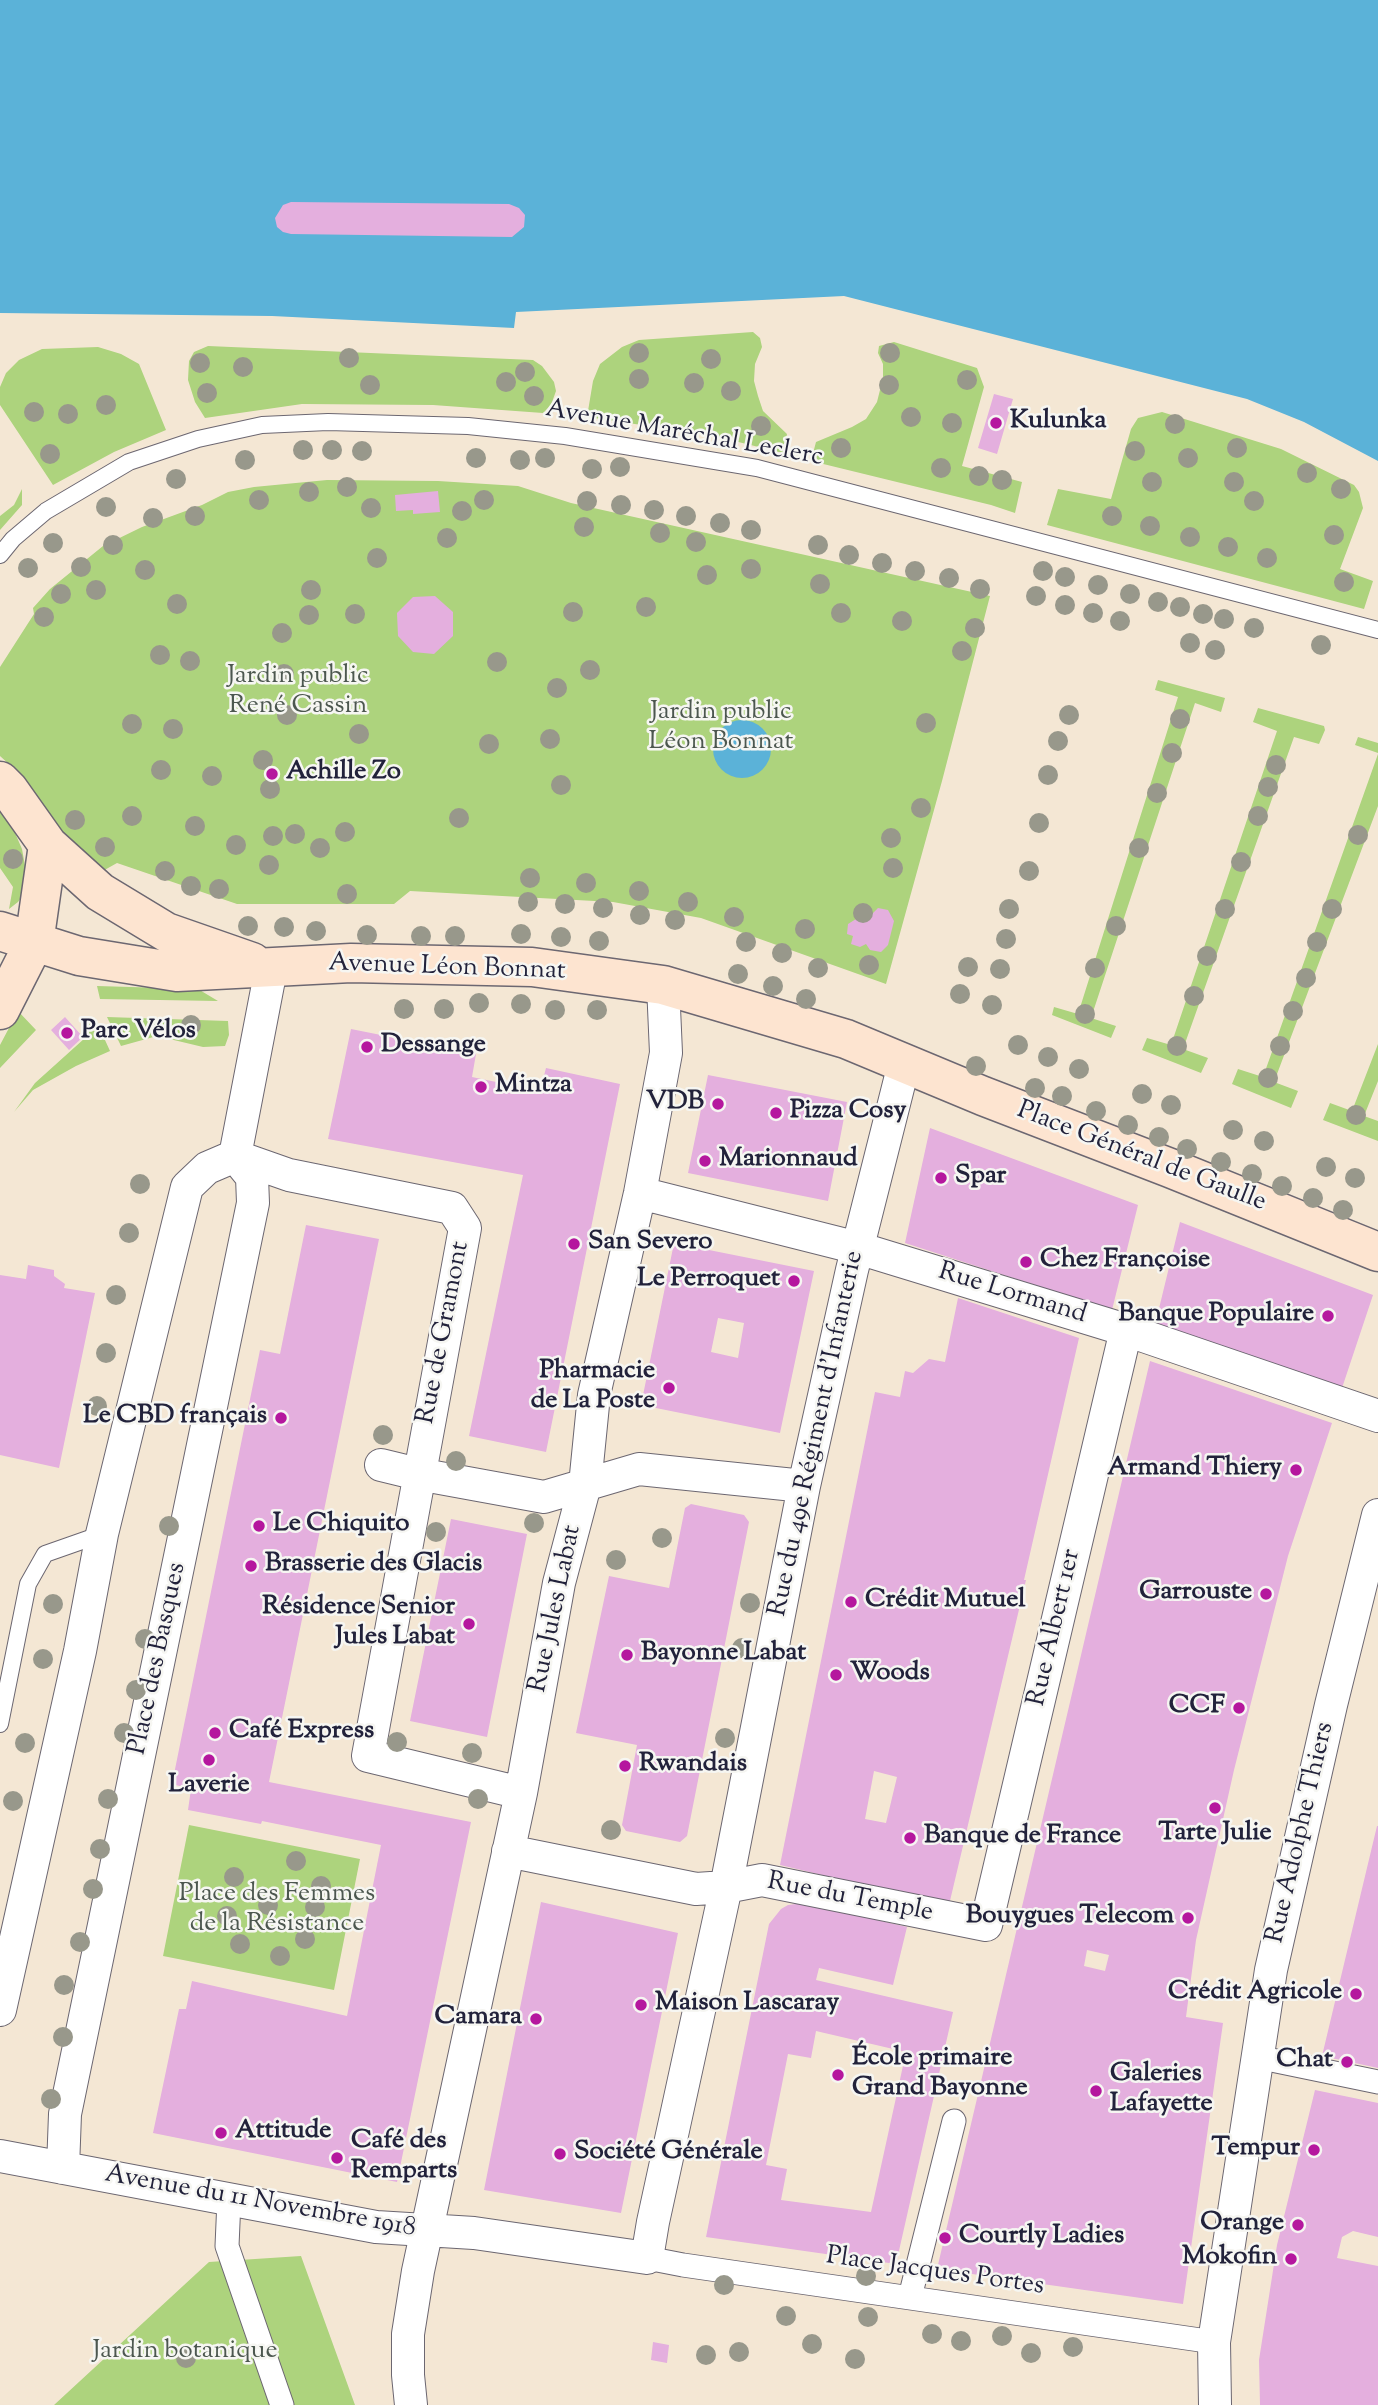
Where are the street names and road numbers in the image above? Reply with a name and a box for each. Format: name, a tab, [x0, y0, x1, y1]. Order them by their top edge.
street label: Avenue Maréchal Leclerc	[543, 395, 825, 475]
street label: Avenue Léon Bonnat	[328, 949, 566, 989]
street label: Place Général de Gaulle	[1012, 1096, 1270, 1220]
street label: Rue de Gramont	[412, 1239, 478, 1427]
street label: Rue du 49e Régiment d'Infanterie	[764, 1248, 872, 1620]
street label: Rue Lormand	[934, 1258, 1090, 1332]
street label: Rue Jules Labat	[524, 1523, 590, 1695]
street label: Rue Albert 1er	[1023, 1547, 1089, 1709]
street label: Place des Basques	[123, 1560, 195, 1758]
street label: Rue Adolphe Thiers	[1261, 1720, 1343, 1946]
street label: Rue du Temple	[764, 1868, 936, 1930]
street label: Avenue du 11 Novembre 1918	[102, 2160, 418, 2246]
street label: Place Jacques Portes	[824, 2242, 1046, 2304]

